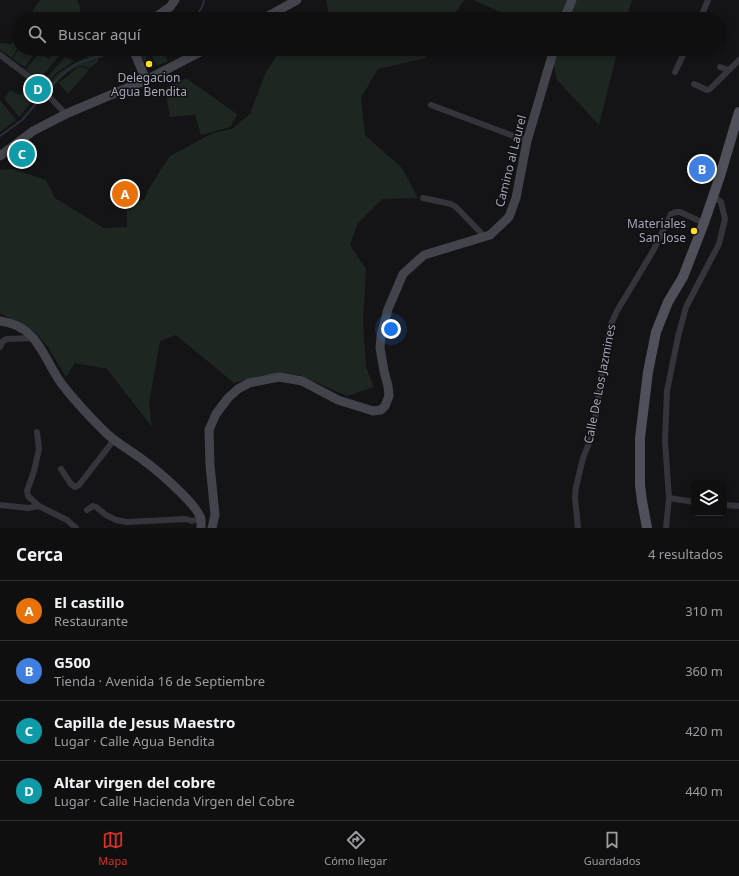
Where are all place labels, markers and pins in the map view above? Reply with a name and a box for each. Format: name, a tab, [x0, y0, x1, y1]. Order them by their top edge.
marker: Delegacion Agua Bendita	[144, 59, 154, 69]
place label: Delegacion Agua Bendita	[111, 69, 187, 100]
pin: D	[25, 74, 51, 104]
pin: C	[9, 139, 35, 169]
pin: B	[689, 154, 715, 184]
pin: A	[112, 179, 138, 209]
place label: Materiales San Jose	[627, 215, 686, 246]
marker: Materiales San Jose	[689, 226, 699, 236]

